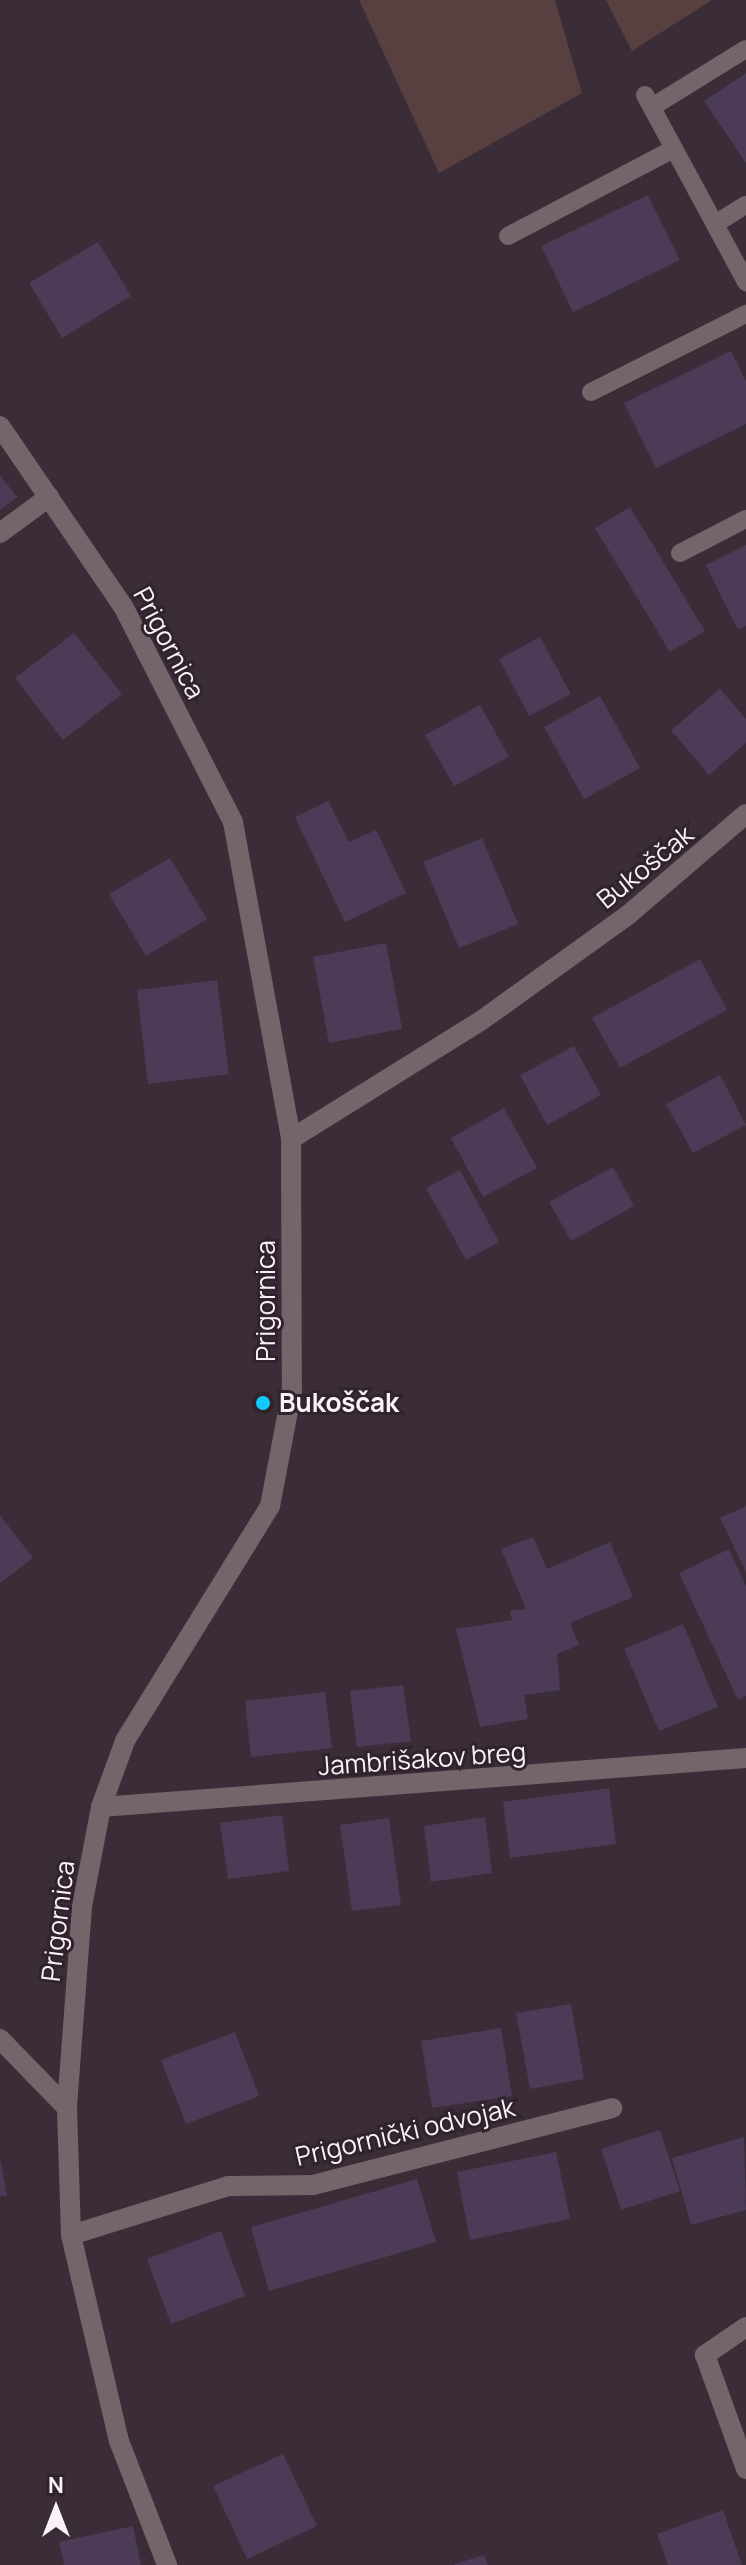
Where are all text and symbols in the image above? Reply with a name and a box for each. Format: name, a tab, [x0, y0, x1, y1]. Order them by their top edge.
street label: Prigornica	[127, 582, 211, 704]
street label: Bukoščak	[591, 819, 699, 915]
street label: Prigornica	[250, 1240, 282, 1362]
place label: Bukoščak	[279, 1387, 399, 1419]
marker: Bukoščak	[254, 1394, 272, 1412]
street label: Jambrišakov breg	[317, 1736, 527, 1782]
street label: Prigornica	[35, 1859, 81, 1983]
street label: Prigornički odvojak	[292, 2092, 518, 2172]
north arrow	[16, 2469, 96, 2549]
text: N	[48, 2470, 64, 2500]

